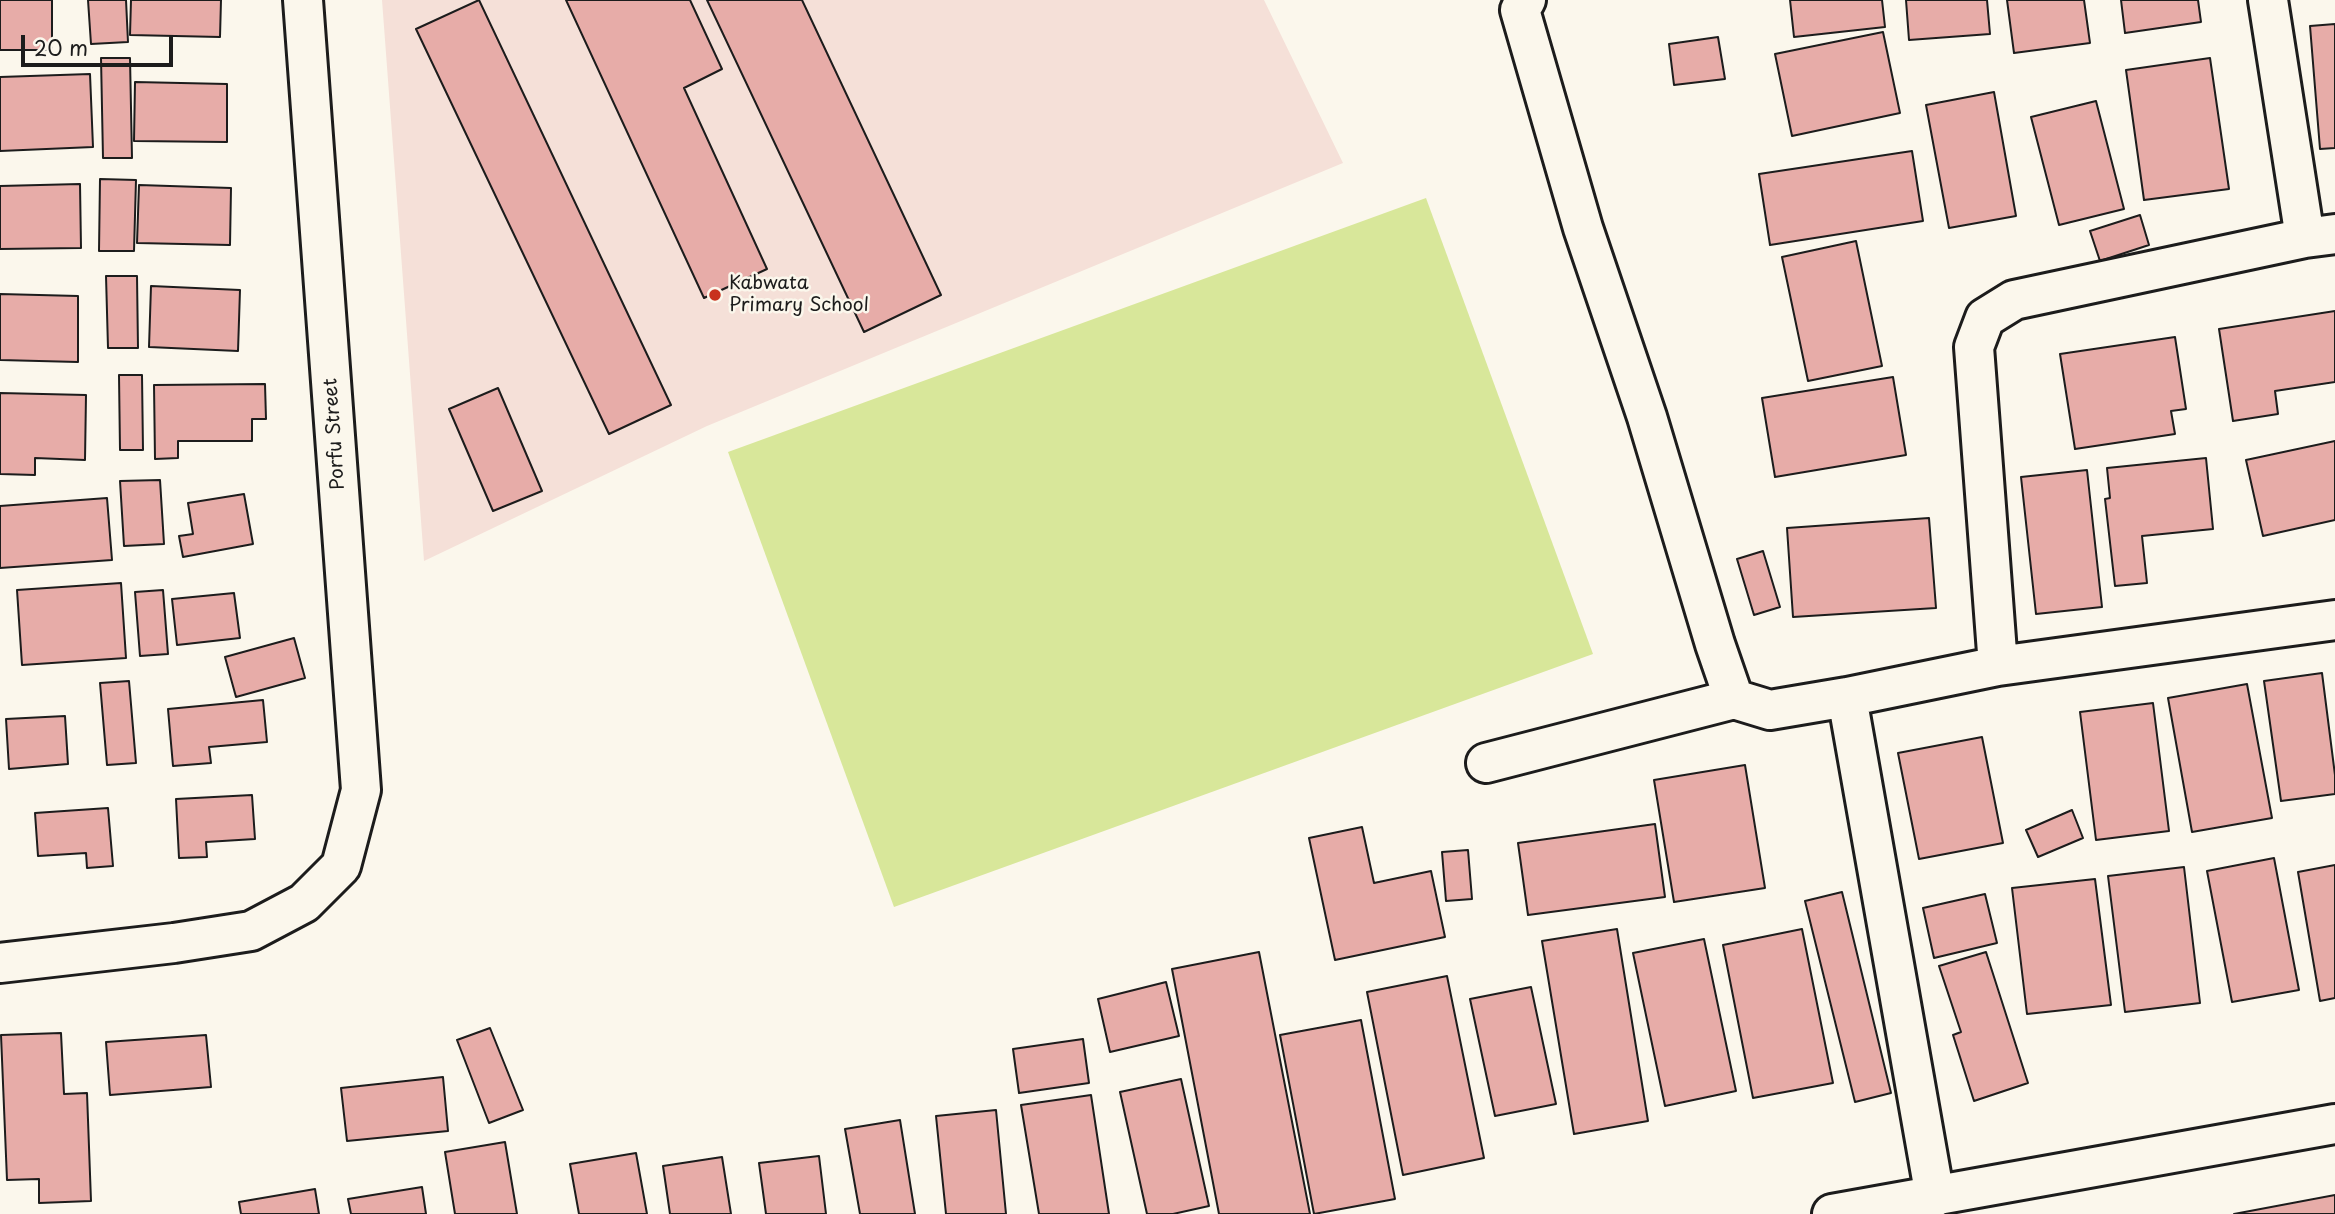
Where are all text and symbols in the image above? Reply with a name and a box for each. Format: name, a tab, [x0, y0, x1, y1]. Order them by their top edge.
scale bar	[24, 21, 177, 65]
text: 20 m	[34, 31, 88, 63]
place label: Kabwata Primary School	[729, 273, 869, 317]
marker: Kabwata Primary School	[707, 287, 723, 303]
street label: Porfu Street	[320, 377, 350, 491]

